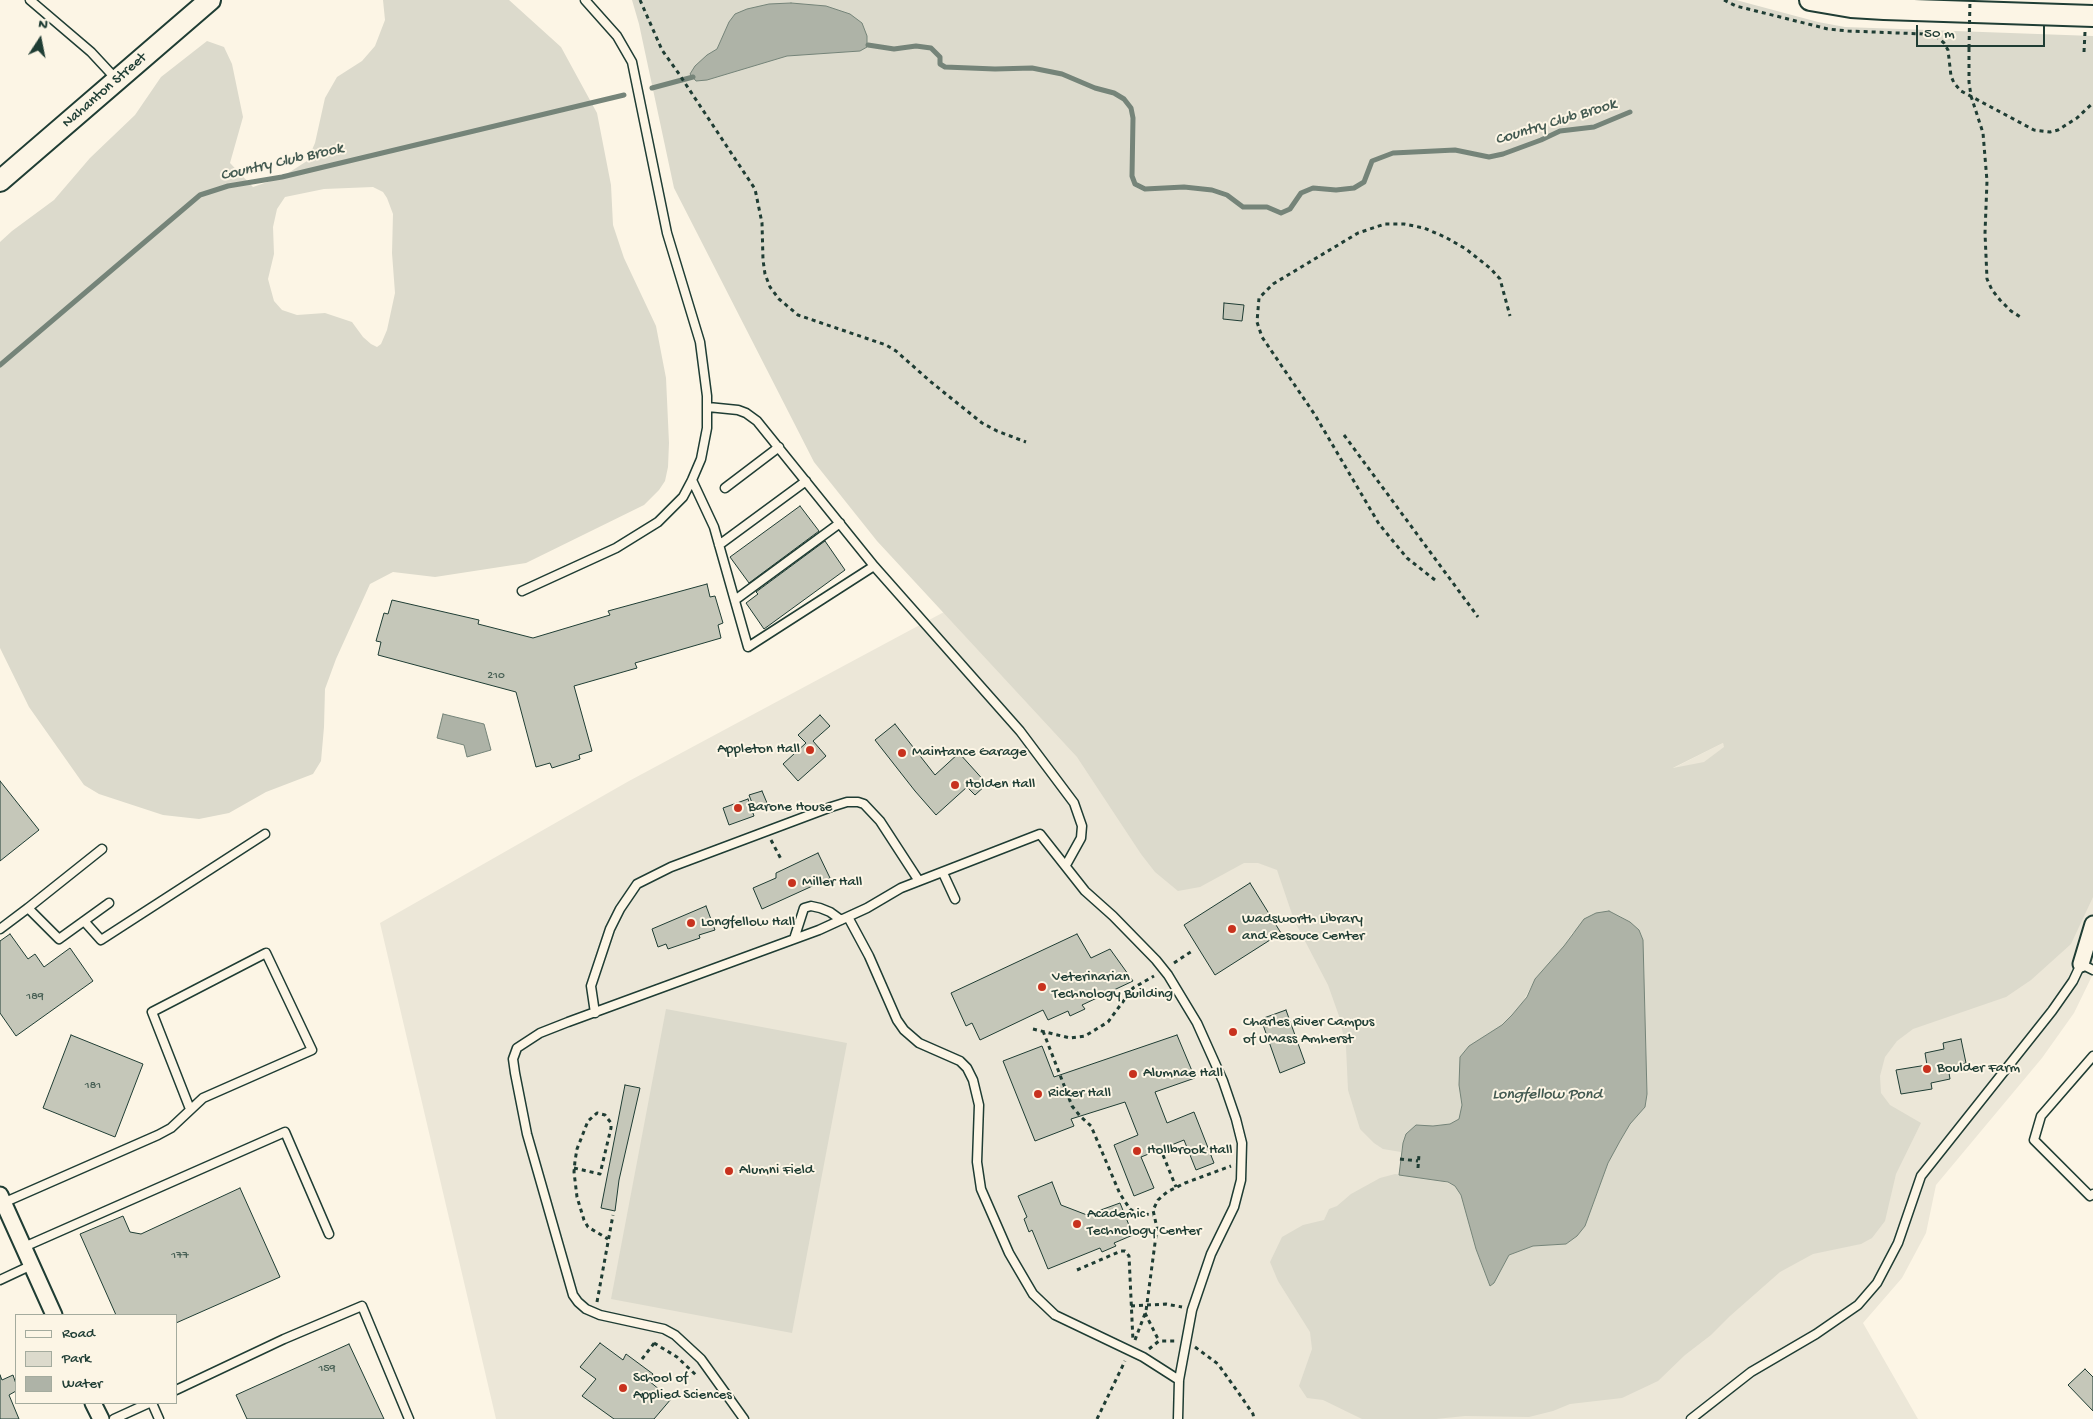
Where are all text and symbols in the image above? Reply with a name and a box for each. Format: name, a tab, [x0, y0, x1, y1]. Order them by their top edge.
north arrow	[15, 15, 65, 65]
scale bar	[1918, 15, 2047, 47]
text: N	[37, 16, 49, 34]
text: 50 m	[1924, 25, 1955, 43]
street label: Nahanton Street	[59, 49, 151, 133]
water label: Country Club Brook	[1493, 95, 1619, 151]
water label: Country Club Brook	[219, 140, 345, 186]
house number: 210	[487, 669, 505, 683]
place label: Appleton Hall	[717, 741, 800, 759]
marker: Appleton Hall	[804, 744, 816, 756]
place label: Maintance Garage	[912, 744, 1027, 762]
marker: Maintance Garage	[896, 747, 908, 759]
place label: Holden Hall	[965, 776, 1035, 794]
marker: Holden Hall	[949, 779, 961, 791]
place label: Barone House	[748, 799, 832, 817]
marker: Barone House	[732, 802, 744, 814]
place label: Miller Hall	[802, 874, 862, 892]
marker: Miller Hall	[786, 877, 798, 889]
place label: Wadsworth Library and Resouce Center	[1242, 911, 1364, 946]
place label: Longfellow Hall	[701, 914, 795, 932]
marker: Longfellow Hall	[685, 917, 697, 929]
marker: Wadsworth Library and Resouce Center	[1226, 923, 1238, 935]
place label: Veterinarian Technology Building	[1052, 969, 1173, 1004]
marker: Veterinarian Technology Building	[1036, 981, 1048, 993]
house number: 189	[26, 990, 44, 1004]
place label: Charles River Campus of UMass Amherst	[1243, 1014, 1374, 1049]
marker: Charles River Campus of UMass Amherst	[1227, 1026, 1239, 1038]
place label: Boulder Farm	[1937, 1060, 2020, 1078]
marker: Boulder Farm	[1921, 1063, 1933, 1075]
place label: Alumnae Hall	[1143, 1065, 1223, 1083]
marker: Alumnae Hall	[1127, 1068, 1139, 1080]
house number: 181	[85, 1079, 101, 1093]
place label: Ricker Hall	[1048, 1085, 1111, 1103]
water label: Longfellow Pond	[1492, 1086, 1602, 1106]
marker: Ricker Hall	[1032, 1088, 1044, 1100]
place label: Hollbrook Hall	[1147, 1142, 1232, 1160]
marker: Hollbrook Hall	[1131, 1145, 1143, 1157]
place label: Alumni Field	[739, 1162, 814, 1180]
marker: Alumni Field	[723, 1165, 735, 1177]
place label: Academic Technology Center	[1087, 1206, 1201, 1241]
marker: Academic Technology Center	[1071, 1218, 1083, 1230]
house number: 177	[171, 1249, 189, 1263]
legend	[15, 1314, 178, 1404]
text: Road	[62, 1325, 95, 1343]
text: Park	[62, 1350, 91, 1368]
house number: 159	[318, 1362, 336, 1376]
place label: School of Applied Sciences	[633, 1370, 732, 1405]
text: Water	[62, 1375, 102, 1393]
marker: School of Applied Sciences	[617, 1382, 629, 1394]

